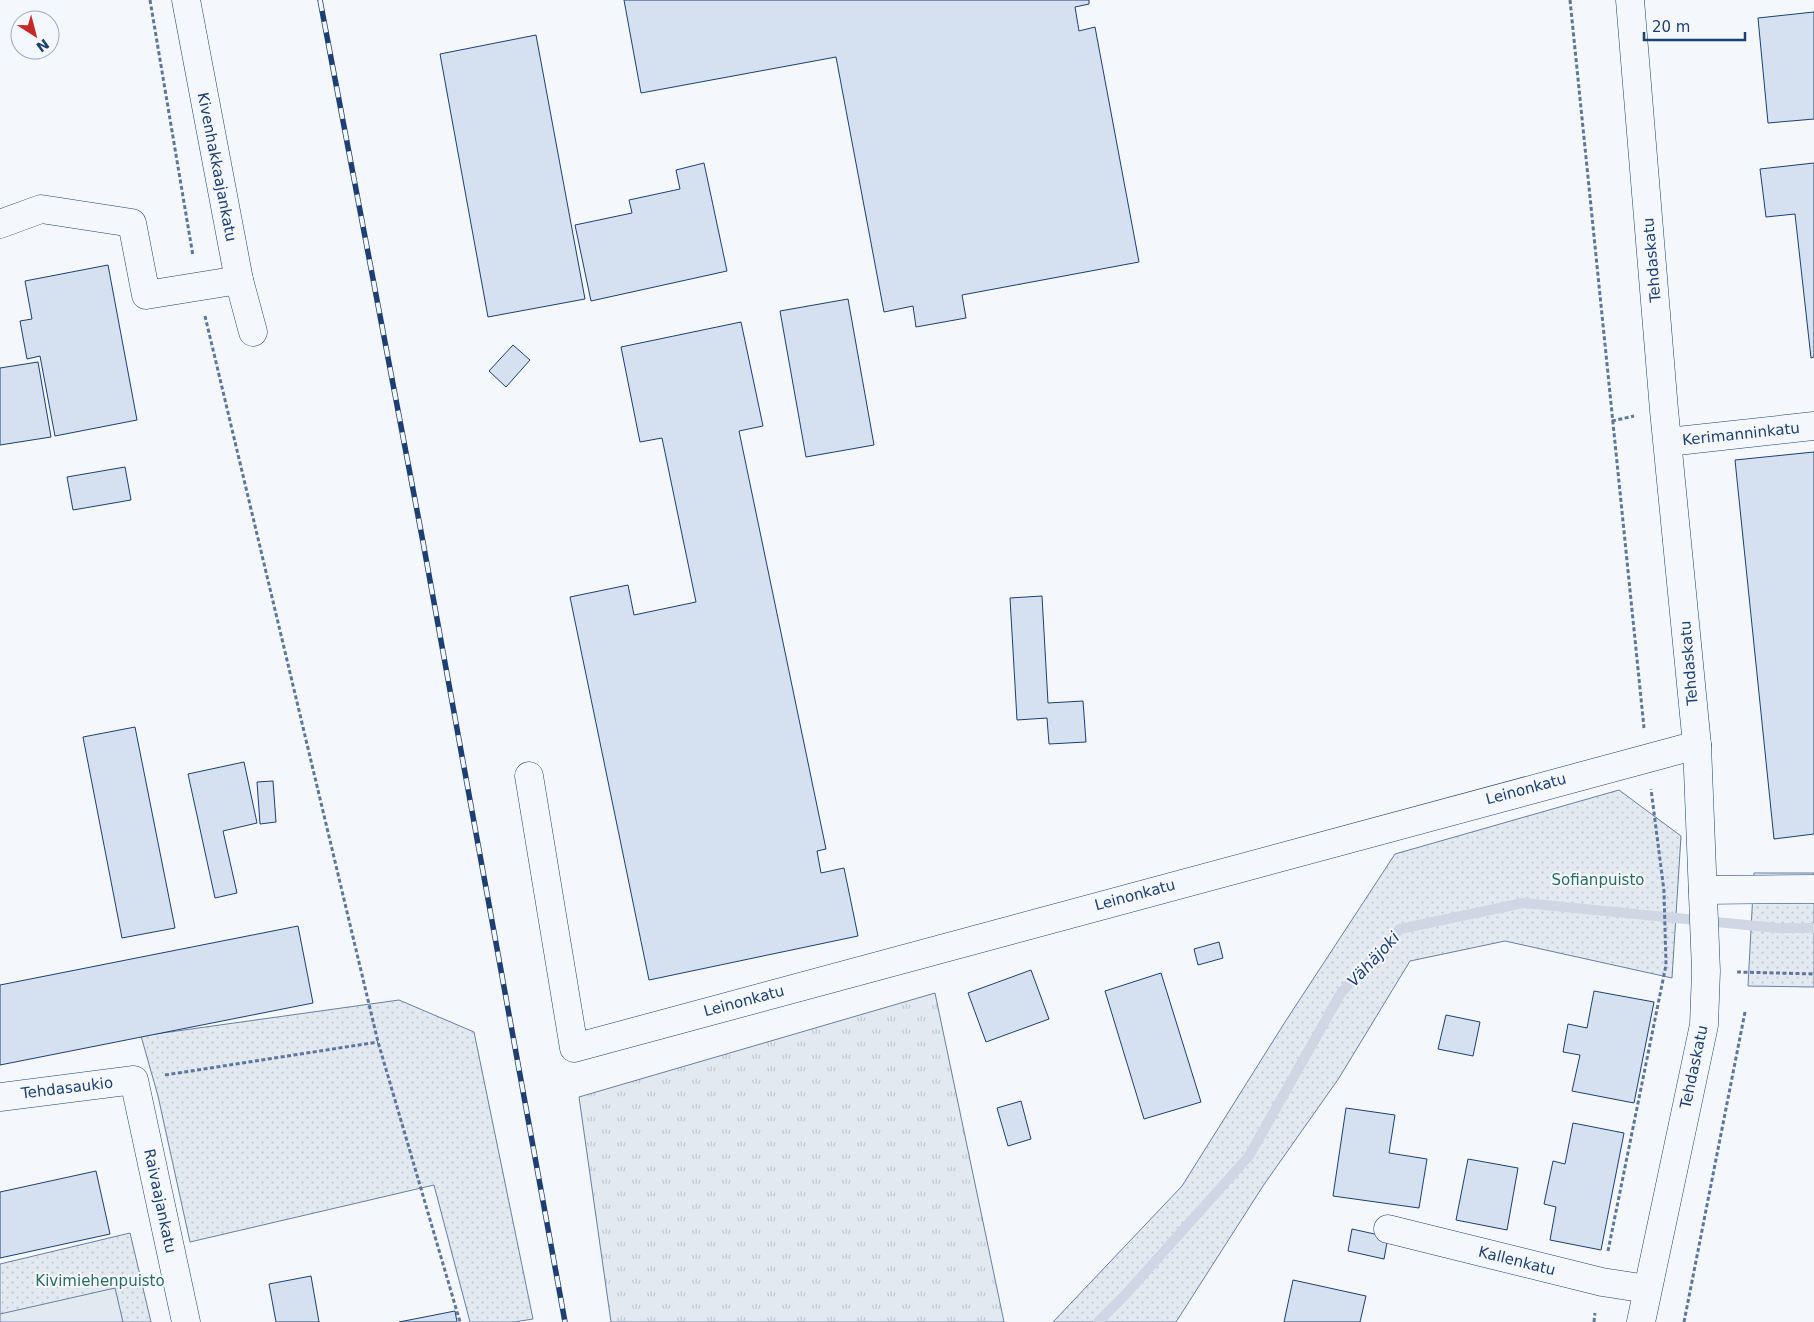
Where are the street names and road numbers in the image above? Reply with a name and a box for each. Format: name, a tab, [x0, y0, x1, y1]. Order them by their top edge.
street label: Kivenhakkaajankatu	[194, 91, 240, 243]
street label: Tehdaskatu	[1639, 217, 1665, 304]
street label: Kerimanninkatu	[1681, 419, 1801, 449]
street label: Tehdaskatu	[1676, 620, 1702, 707]
street label: Leinonkatu	[1484, 770, 1568, 808]
street label: Leinonkatu	[1093, 876, 1177, 914]
street label: Leinonkatu	[702, 982, 786, 1020]
street label: Tehdaskatu	[1676, 1024, 1712, 1111]
street label: Tehdasaukio	[19, 1073, 114, 1103]
street label: Raivaajankatu	[140, 1147, 180, 1255]
street label: Kallenkatu	[1477, 1243, 1557, 1279]

